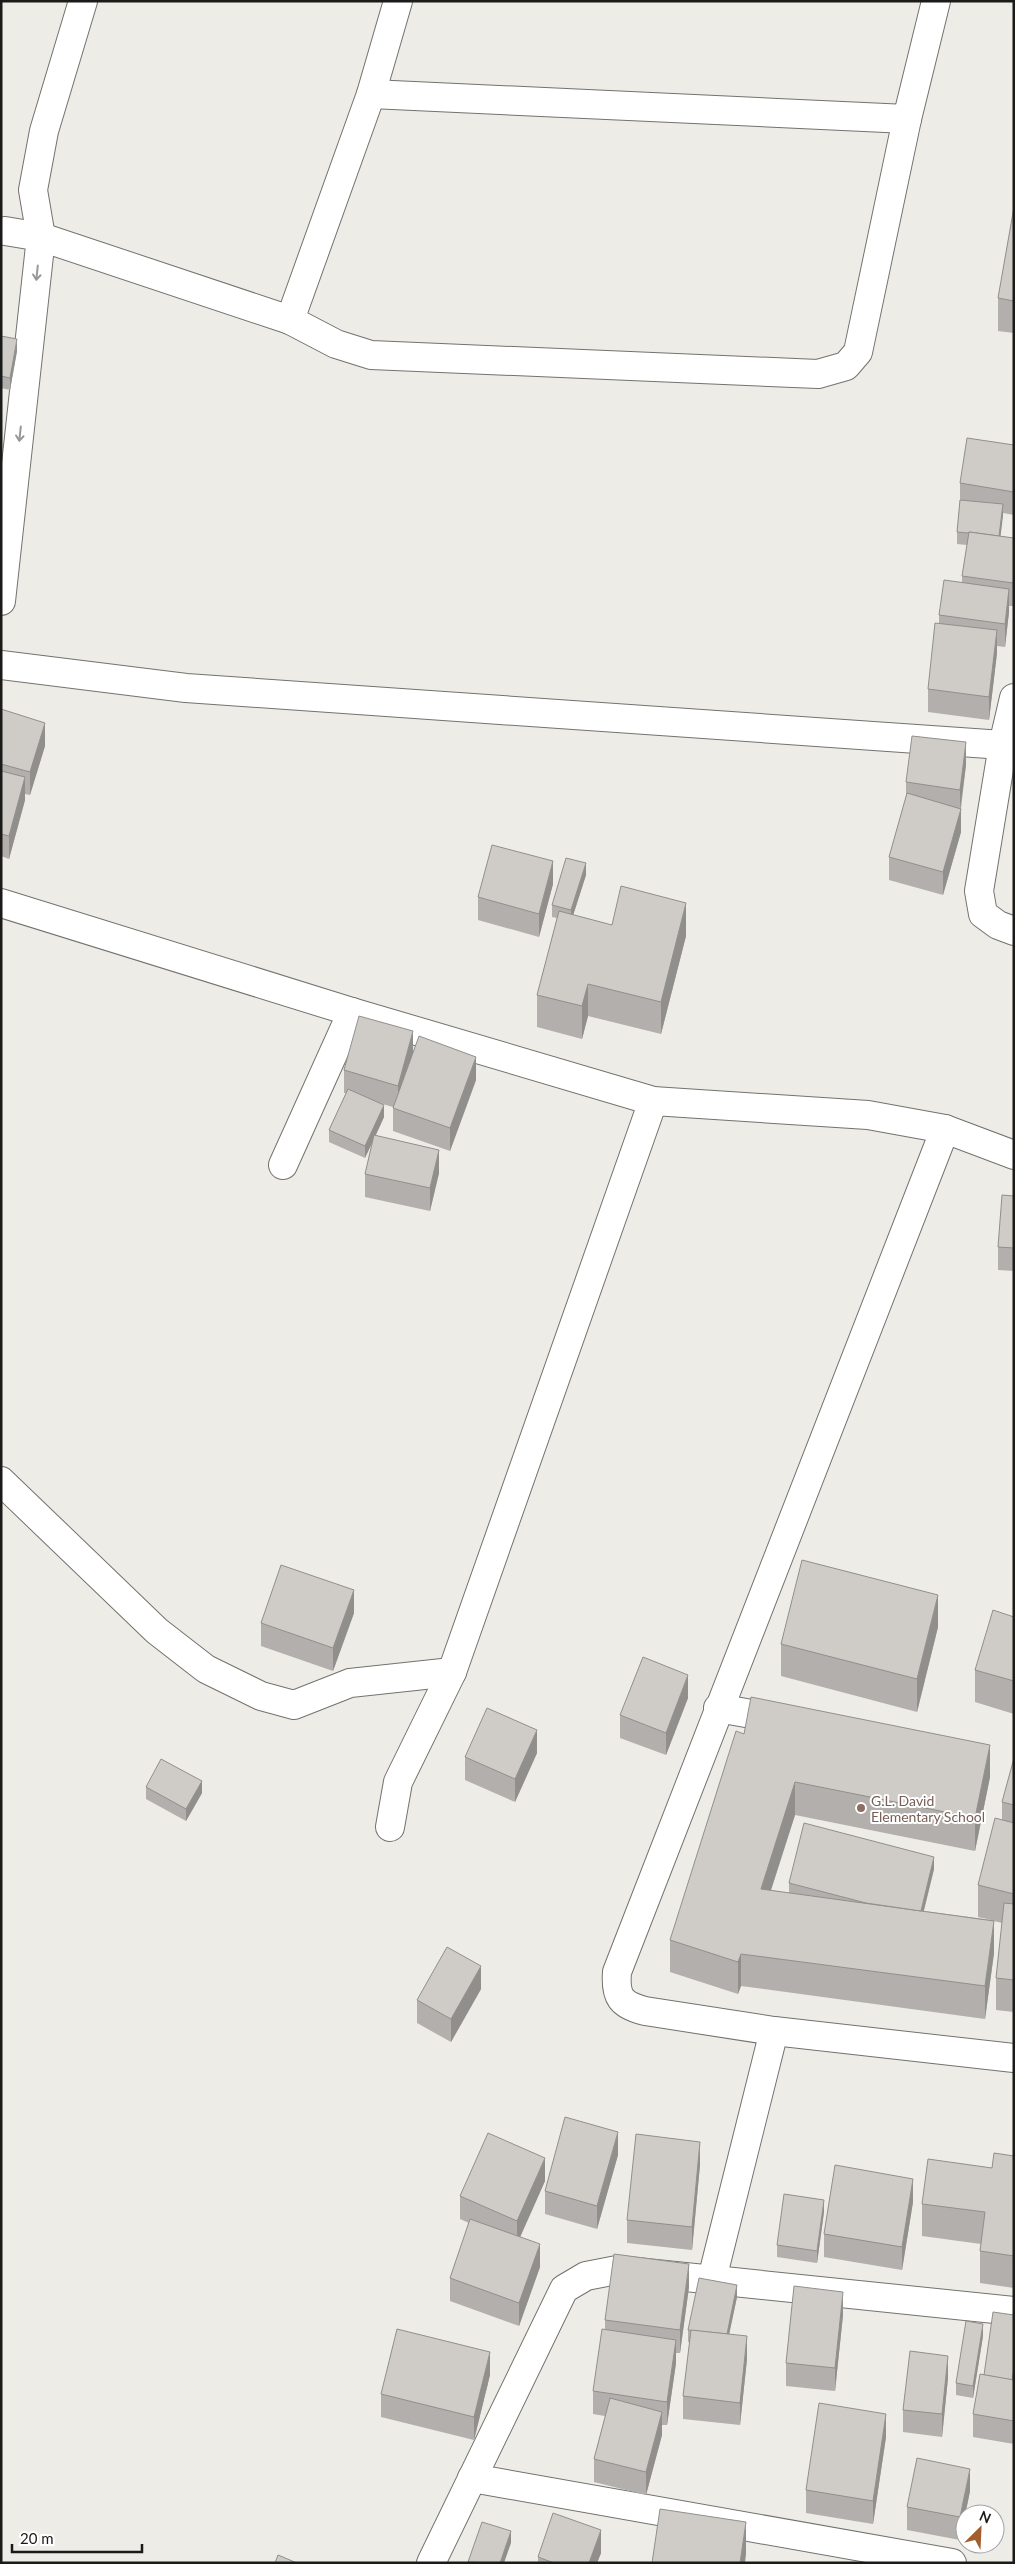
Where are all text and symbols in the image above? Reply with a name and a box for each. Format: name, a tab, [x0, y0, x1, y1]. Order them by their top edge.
one-way arrow	[32, 264, 42, 280]
one-way arrow	[15, 426, 25, 442]
place label: G.L. David Elementary School	[871, 1792, 985, 1825]
marker: G.L. David Elementary School	[855, 1802, 867, 1814]
north arrow	[955, 2504, 1005, 2554]
text: N	[977, 2507, 994, 2527]
scale bar	[12, 2522, 142, 2554]
text: 20 m	[20, 2529, 54, 2547]

